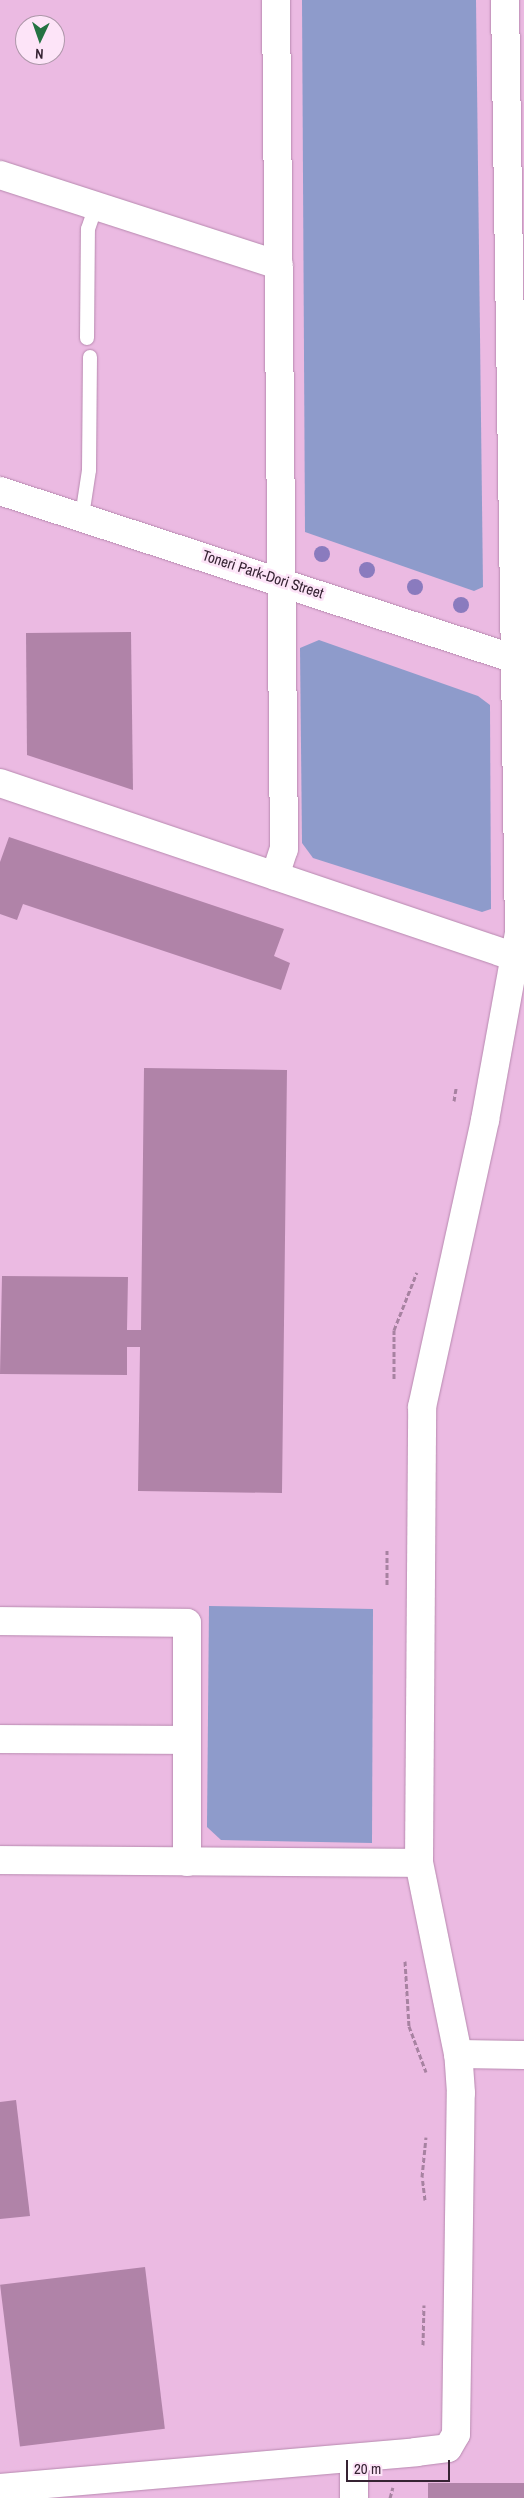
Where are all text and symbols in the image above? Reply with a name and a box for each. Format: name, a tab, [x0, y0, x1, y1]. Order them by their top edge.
north arrow	[15, 15, 65, 65]
text: N	[35, 45, 44, 63]
street label: Toneri Park-Dori Street	[200, 546, 326, 602]
scale bar	[349, 2450, 453, 2482]
text: 20 m	[354, 2458, 381, 2479]

